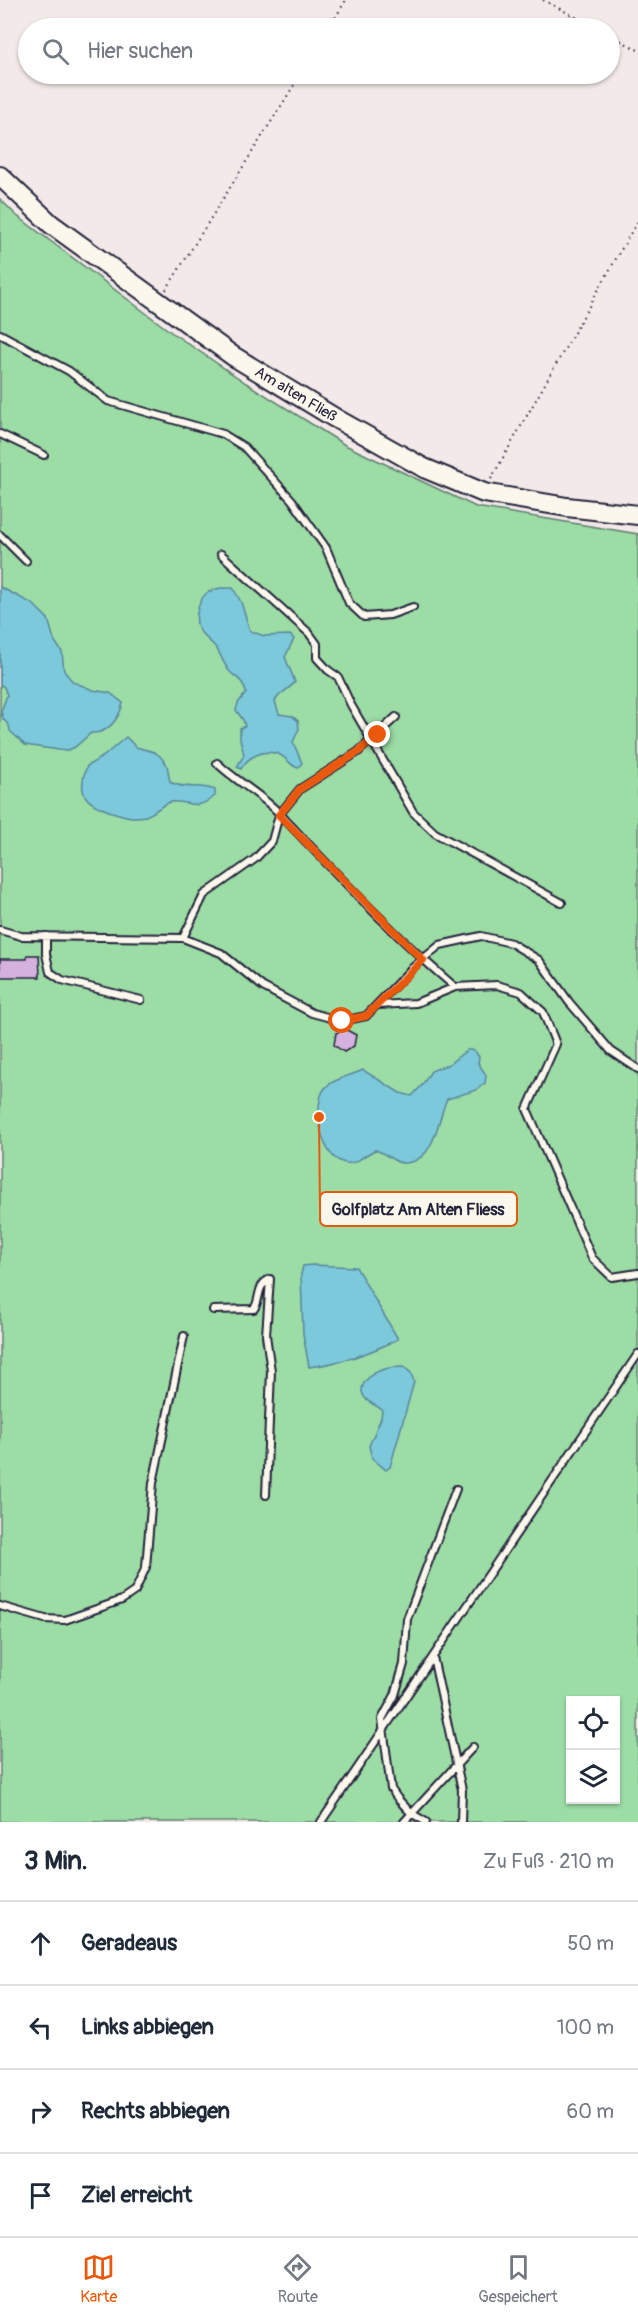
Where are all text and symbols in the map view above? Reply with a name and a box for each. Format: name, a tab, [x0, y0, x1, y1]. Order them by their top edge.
search box	[18, 18, 620, 84]
icon: search	[39, 35, 72, 68]
text: Hier suchen	[87, 37, 193, 65]
street label: Am alten Fließ	[251, 363, 340, 426]
route end	[364, 721, 390, 747]
route start	[328, 1007, 354, 1033]
callout: Golfplatz Am Alten Fliess	[320, 1192, 517, 1226]
text: Golfplatz Am Alten Fliess	[331, 1200, 505, 1220]
map controls	[566, 1696, 620, 1804]
button: locate	[566, 1696, 620, 1750]
button: layers	[566, 1750, 620, 1804]
text: 3 Min.	[24, 1845, 88, 1877]
text: Zu Fuß · 210 m	[483, 1849, 614, 1874]
icon: ahead	[24, 1927, 57, 1960]
text: Geradeaus	[81, 1929, 177, 1957]
text: 50 m	[567, 1931, 614, 1956]
icon: left	[24, 2011, 57, 2044]
text: Links abbiegen	[81, 2013, 214, 2041]
text: 100 m	[557, 2015, 614, 2040]
icon: right	[24, 2095, 57, 2128]
text: Rechts abbiegen	[81, 2097, 230, 2125]
text: 60 m	[567, 2099, 614, 2124]
icon: arrive	[24, 2179, 57, 2212]
text: Ziel erreicht	[81, 2181, 192, 2209]
tab: Karte	[80, 2251, 117, 2307]
tab: Route	[278, 2251, 318, 2307]
tab: Gespeichert	[478, 2251, 558, 2307]

